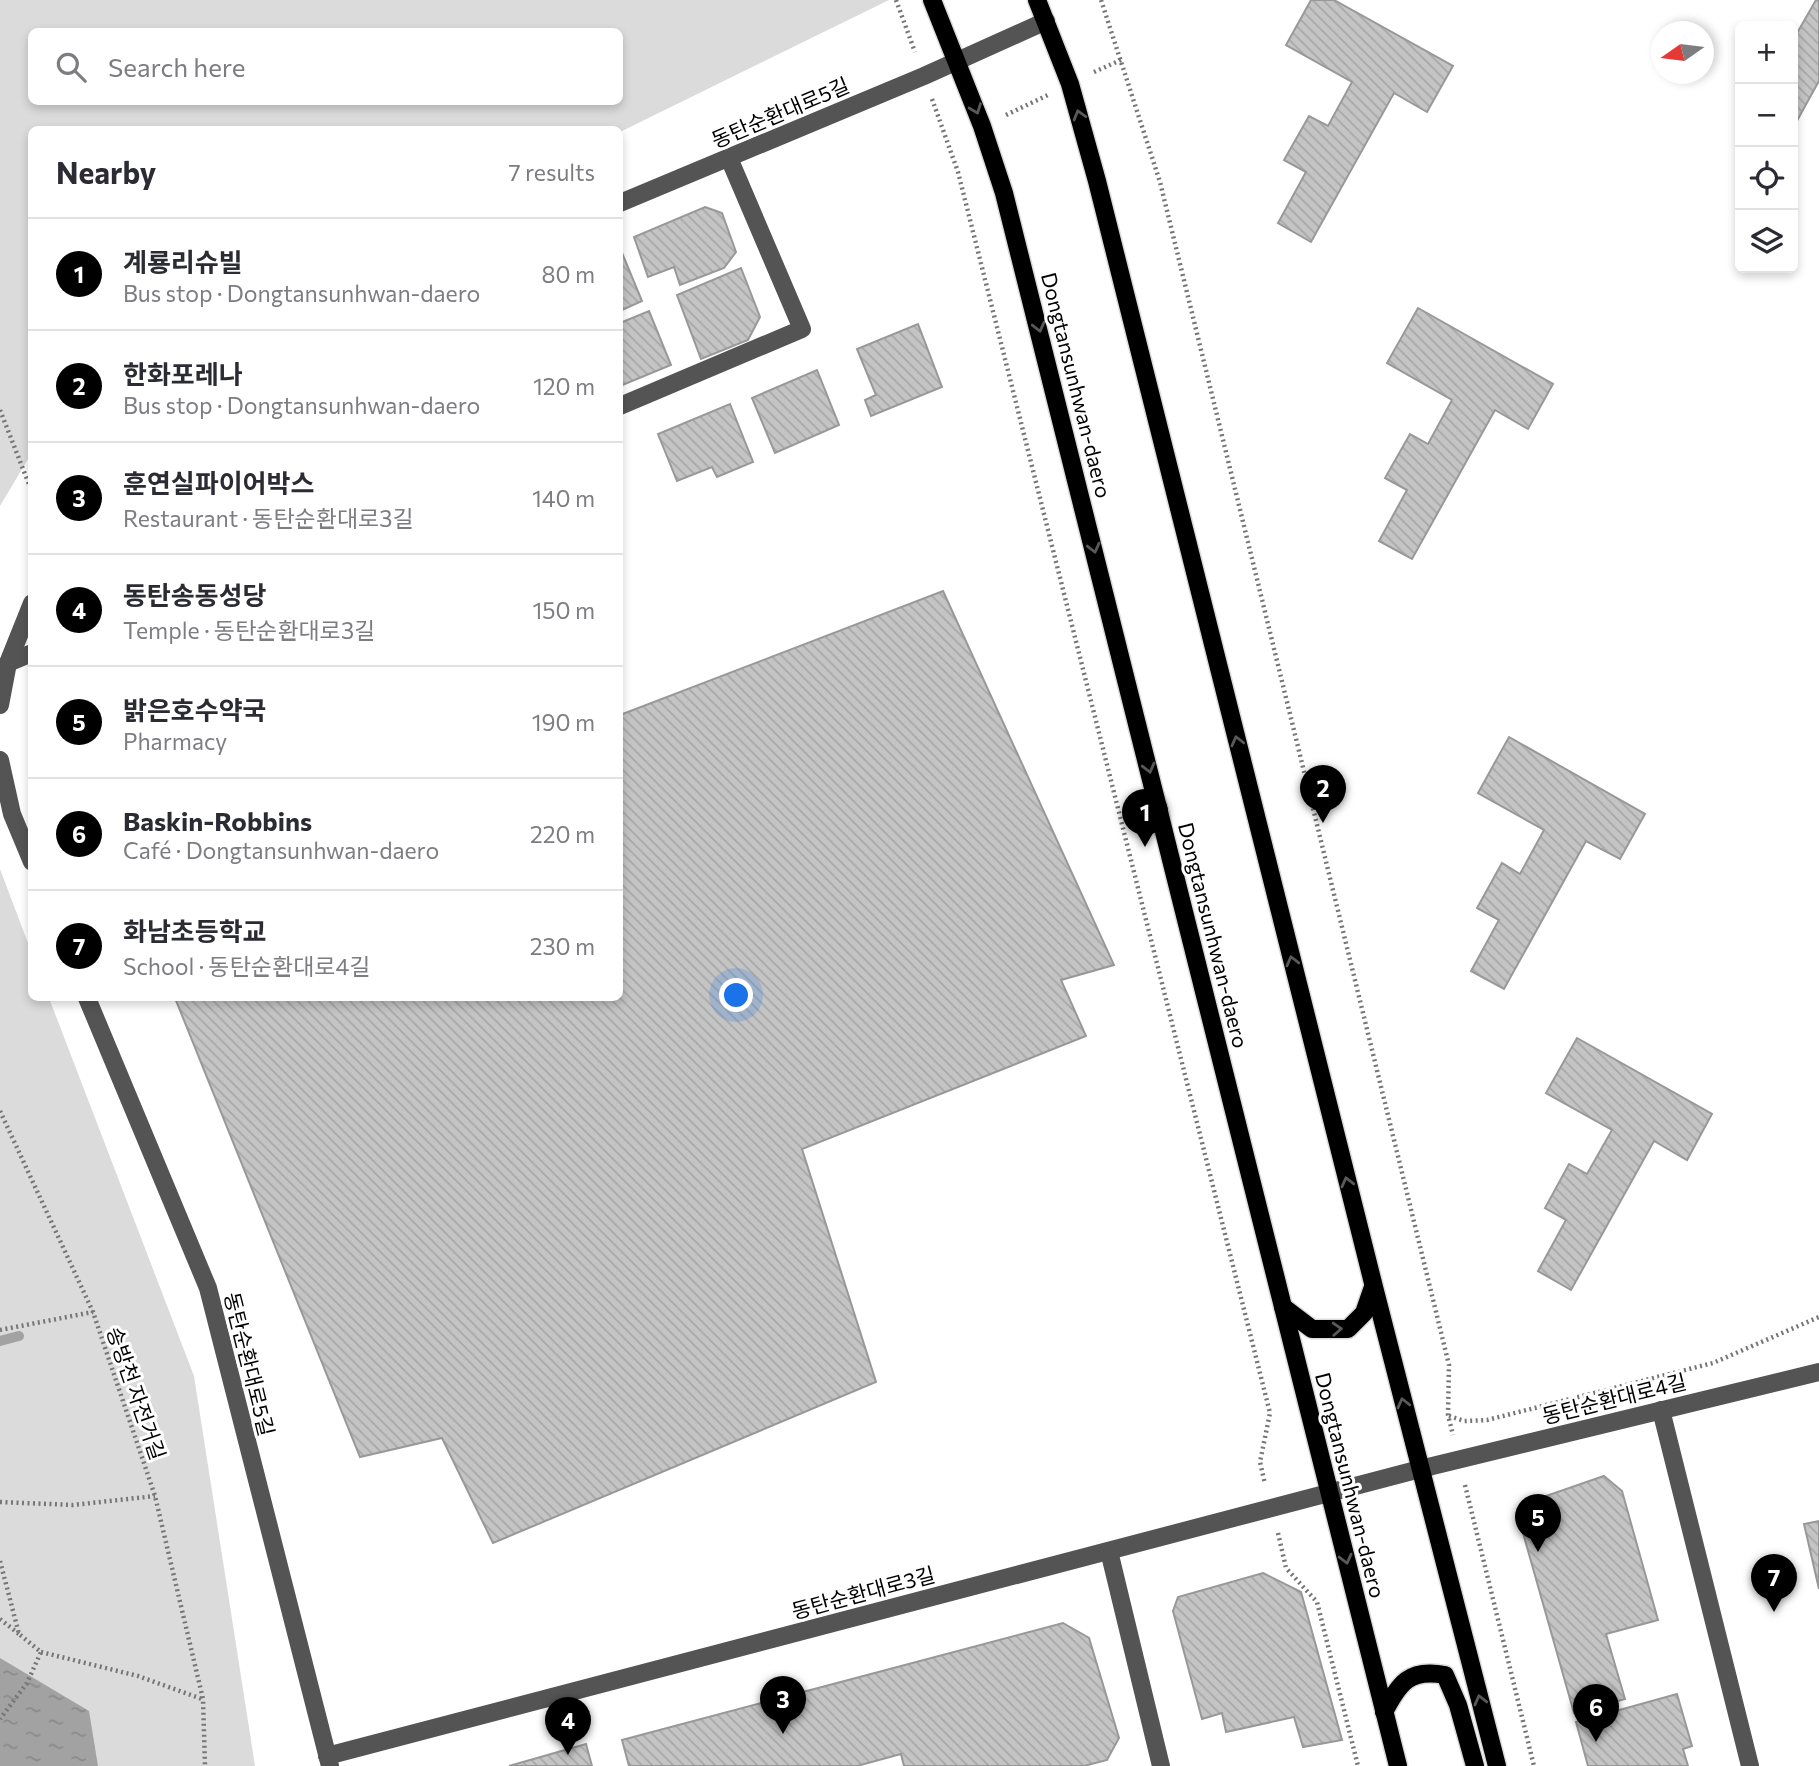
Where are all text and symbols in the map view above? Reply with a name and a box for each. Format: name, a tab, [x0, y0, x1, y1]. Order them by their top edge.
north arrow	[1651, 21, 1714, 84]
map controls	[1735, 21, 1798, 273]
button: +	[1735, 21, 1798, 84]
search box	[28, 28, 623, 105]
icon: search	[52, 48, 90, 86]
text: Search here	[108, 51, 246, 82]
street label: 동탄순환대로5길	[707, 72, 853, 152]
button: −	[1735, 84, 1798, 147]
one-way arrow	[967, 102, 981, 114]
one-way arrow	[1072, 110, 1087, 122]
button: locate	[1735, 147, 1798, 210]
text: Nearby	[56, 153, 156, 190]
text: 7 results	[508, 158, 595, 186]
button: layers	[1735, 210, 1798, 273]
text: 계룡리슈빌	[123, 246, 243, 277]
text: 1	[74, 260, 84, 288]
text: 80 m	[542, 260, 595, 288]
street label: Dongtansunhwan-daero	[1037, 270, 1117, 500]
text: Bus stop · Dongtansunhwan-daero	[123, 279, 480, 307]
one-way arrow	[1031, 321, 1045, 333]
text: 한화포레나	[123, 358, 243, 389]
text: 2	[72, 372, 86, 400]
text: 120 m	[533, 372, 595, 400]
text: Bus stop · Dongtansunhwan-daero	[123, 391, 480, 419]
text: 훈연실파이어박스	[123, 467, 314, 498]
text: 3	[72, 484, 86, 512]
text: 140 m	[532, 484, 595, 512]
text: Restaurant · 동탄순환대로3길	[123, 504, 414, 532]
one-way arrow	[1086, 542, 1100, 554]
text: 동탄송동성당	[123, 579, 267, 610]
text: 4	[72, 596, 86, 624]
text: 150 m	[532, 596, 595, 624]
text: Temple · 동탄순환대로3길	[123, 616, 375, 644]
text: 밝은호수약국	[123, 694, 267, 725]
text: 5	[72, 708, 86, 736]
text: 190 m	[532, 708, 595, 736]
text: Pharmacy	[123, 727, 227, 755]
one-way arrow	[1231, 735, 1245, 747]
one-way arrow	[1141, 762, 1155, 774]
pin: 2	[1300, 765, 1346, 823]
pin: 1	[1122, 789, 1168, 847]
text: Baskin-Robbins	[123, 805, 312, 836]
text: 6	[72, 820, 86, 848]
text: 220 m	[530, 820, 595, 848]
street label: Dongtansunhwan-daero	[1174, 820, 1254, 1050]
text: Café · Dongtansunhwan-daero	[123, 836, 439, 864]
text: 화남초등학교	[123, 915, 267, 946]
text: 7	[73, 932, 85, 960]
text: 230 m	[530, 932, 595, 960]
text: School · 동탄순환대로4길	[123, 952, 371, 980]
one-way arrow	[1286, 955, 1300, 967]
your location	[719, 978, 753, 1012]
one-way arrow	[1341, 1176, 1355, 1188]
street label: 동탄순환대로5길	[220, 1290, 280, 1438]
one-way arrow	[1332, 1321, 1343, 1336]
street label: 송방천 자전거길	[103, 1323, 171, 1463]
street label: 동탄순환대로4길	[1539, 1368, 1689, 1428]
street label: Dongtansunhwan-daero	[1311, 1370, 1391, 1600]
one-way arrow	[1397, 1397, 1411, 1409]
pin: 5	[1515, 1494, 1561, 1552]
one-way arrow	[1338, 1553, 1352, 1565]
pin: 7	[1751, 1554, 1797, 1612]
street label: 동탄순환대로3길	[789, 1561, 937, 1623]
pin: 3	[760, 1676, 806, 1734]
pin: 6	[1573, 1684, 1619, 1742]
one-way arrow	[1474, 1694, 1488, 1706]
pin: 4	[545, 1697, 591, 1755]

